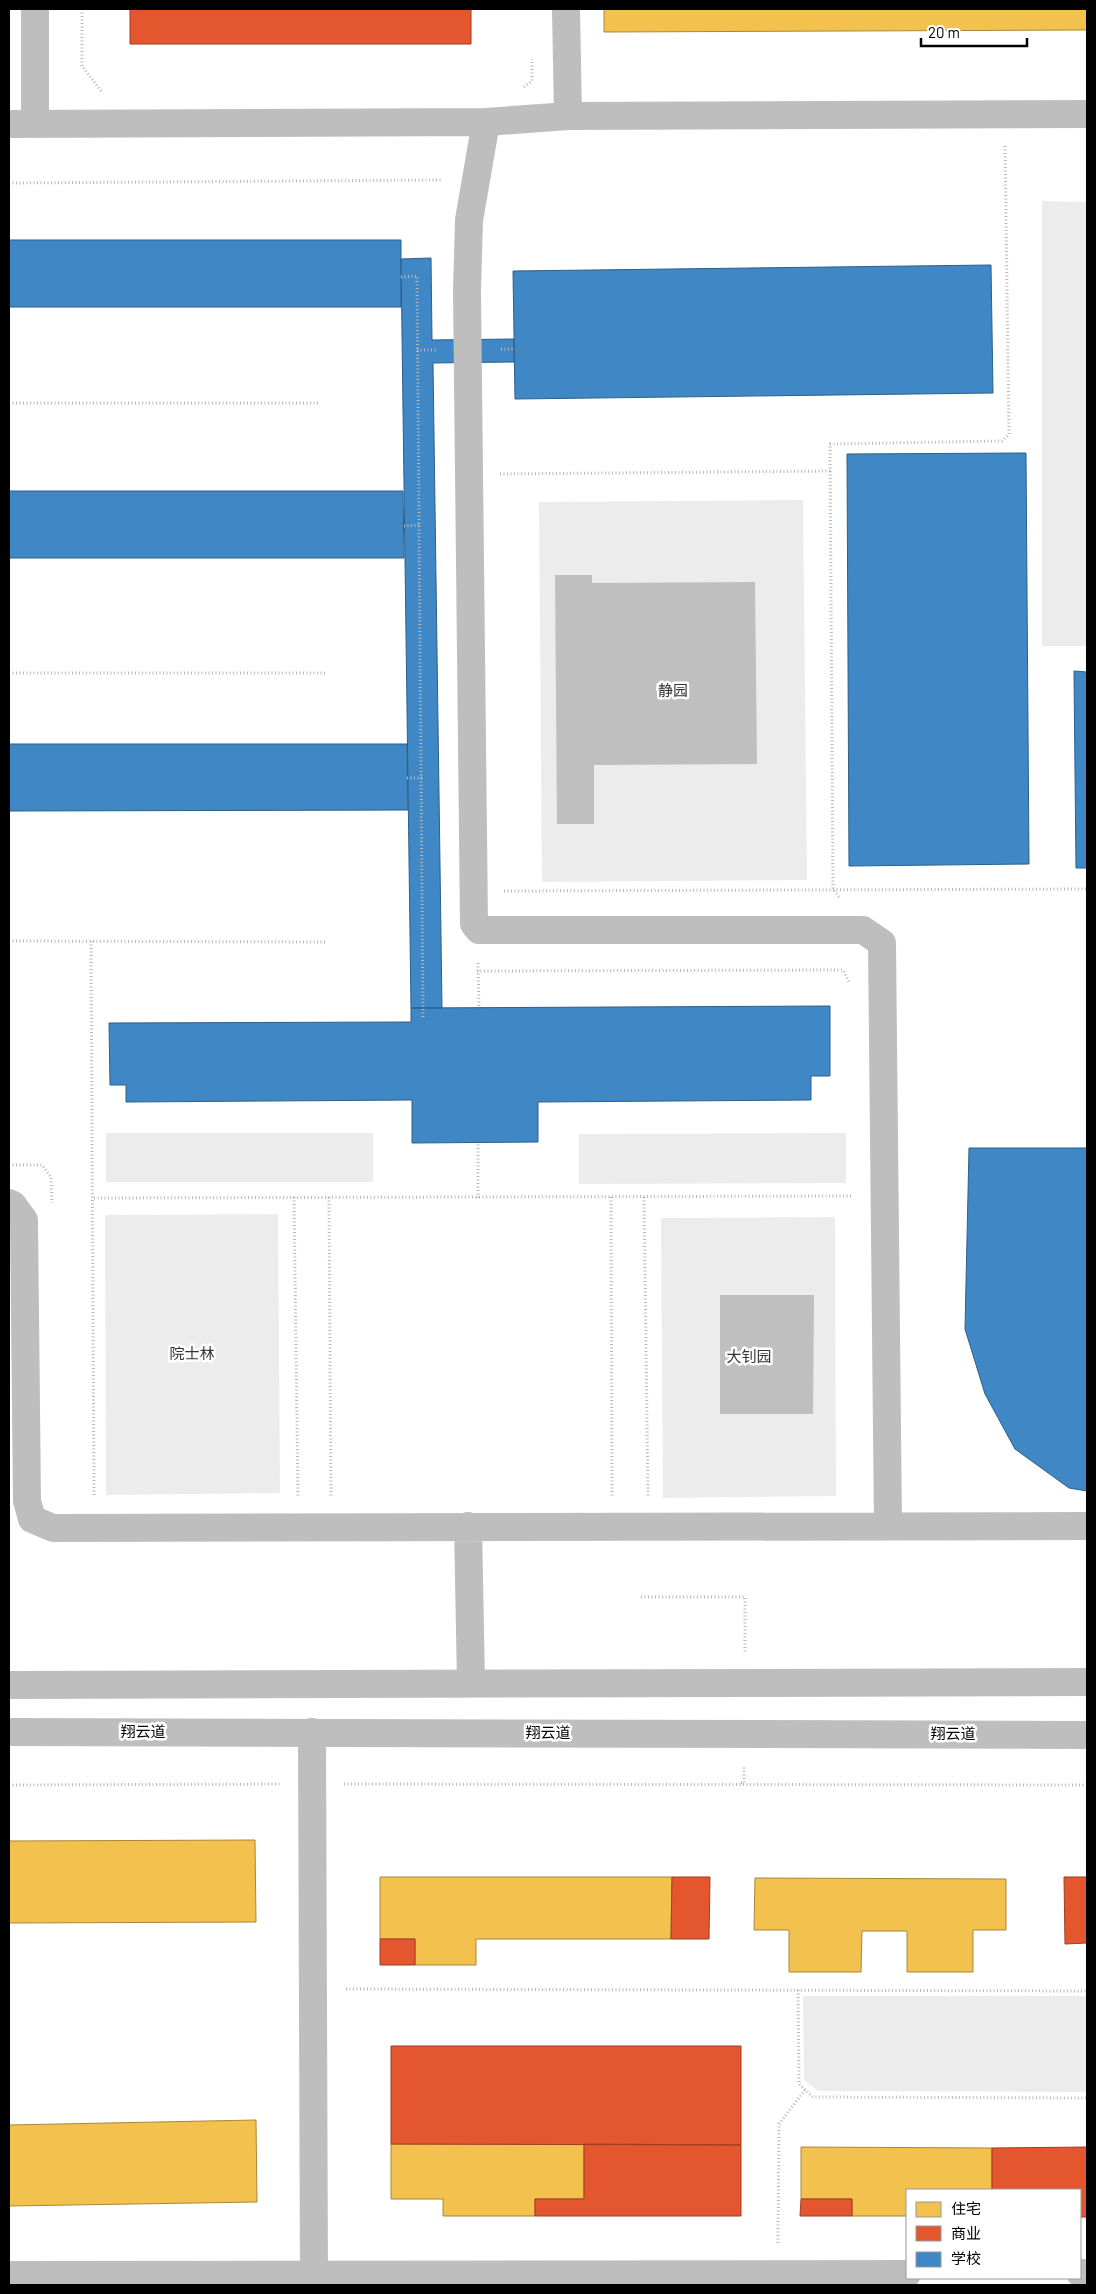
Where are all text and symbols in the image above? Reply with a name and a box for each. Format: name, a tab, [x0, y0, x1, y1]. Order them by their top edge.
scale bar	[921, 15, 1027, 47]
text: 20 m	[928, 23, 960, 41]
park label: 静园	[658, 681, 688, 699]
park label: 院士林	[169, 1344, 215, 1362]
park label: 大钊园	[726, 1347, 772, 1365]
street label: 翔云道	[120, 1722, 166, 1740]
street label: 翔云道	[525, 1723, 571, 1741]
street label: 翔云道	[930, 1724, 976, 1742]
legend	[906, 2189, 1081, 2279]
text: 住宅	[951, 2199, 981, 2217]
text: 商业	[951, 2224, 981, 2242]
text: 学校	[951, 2249, 981, 2267]

